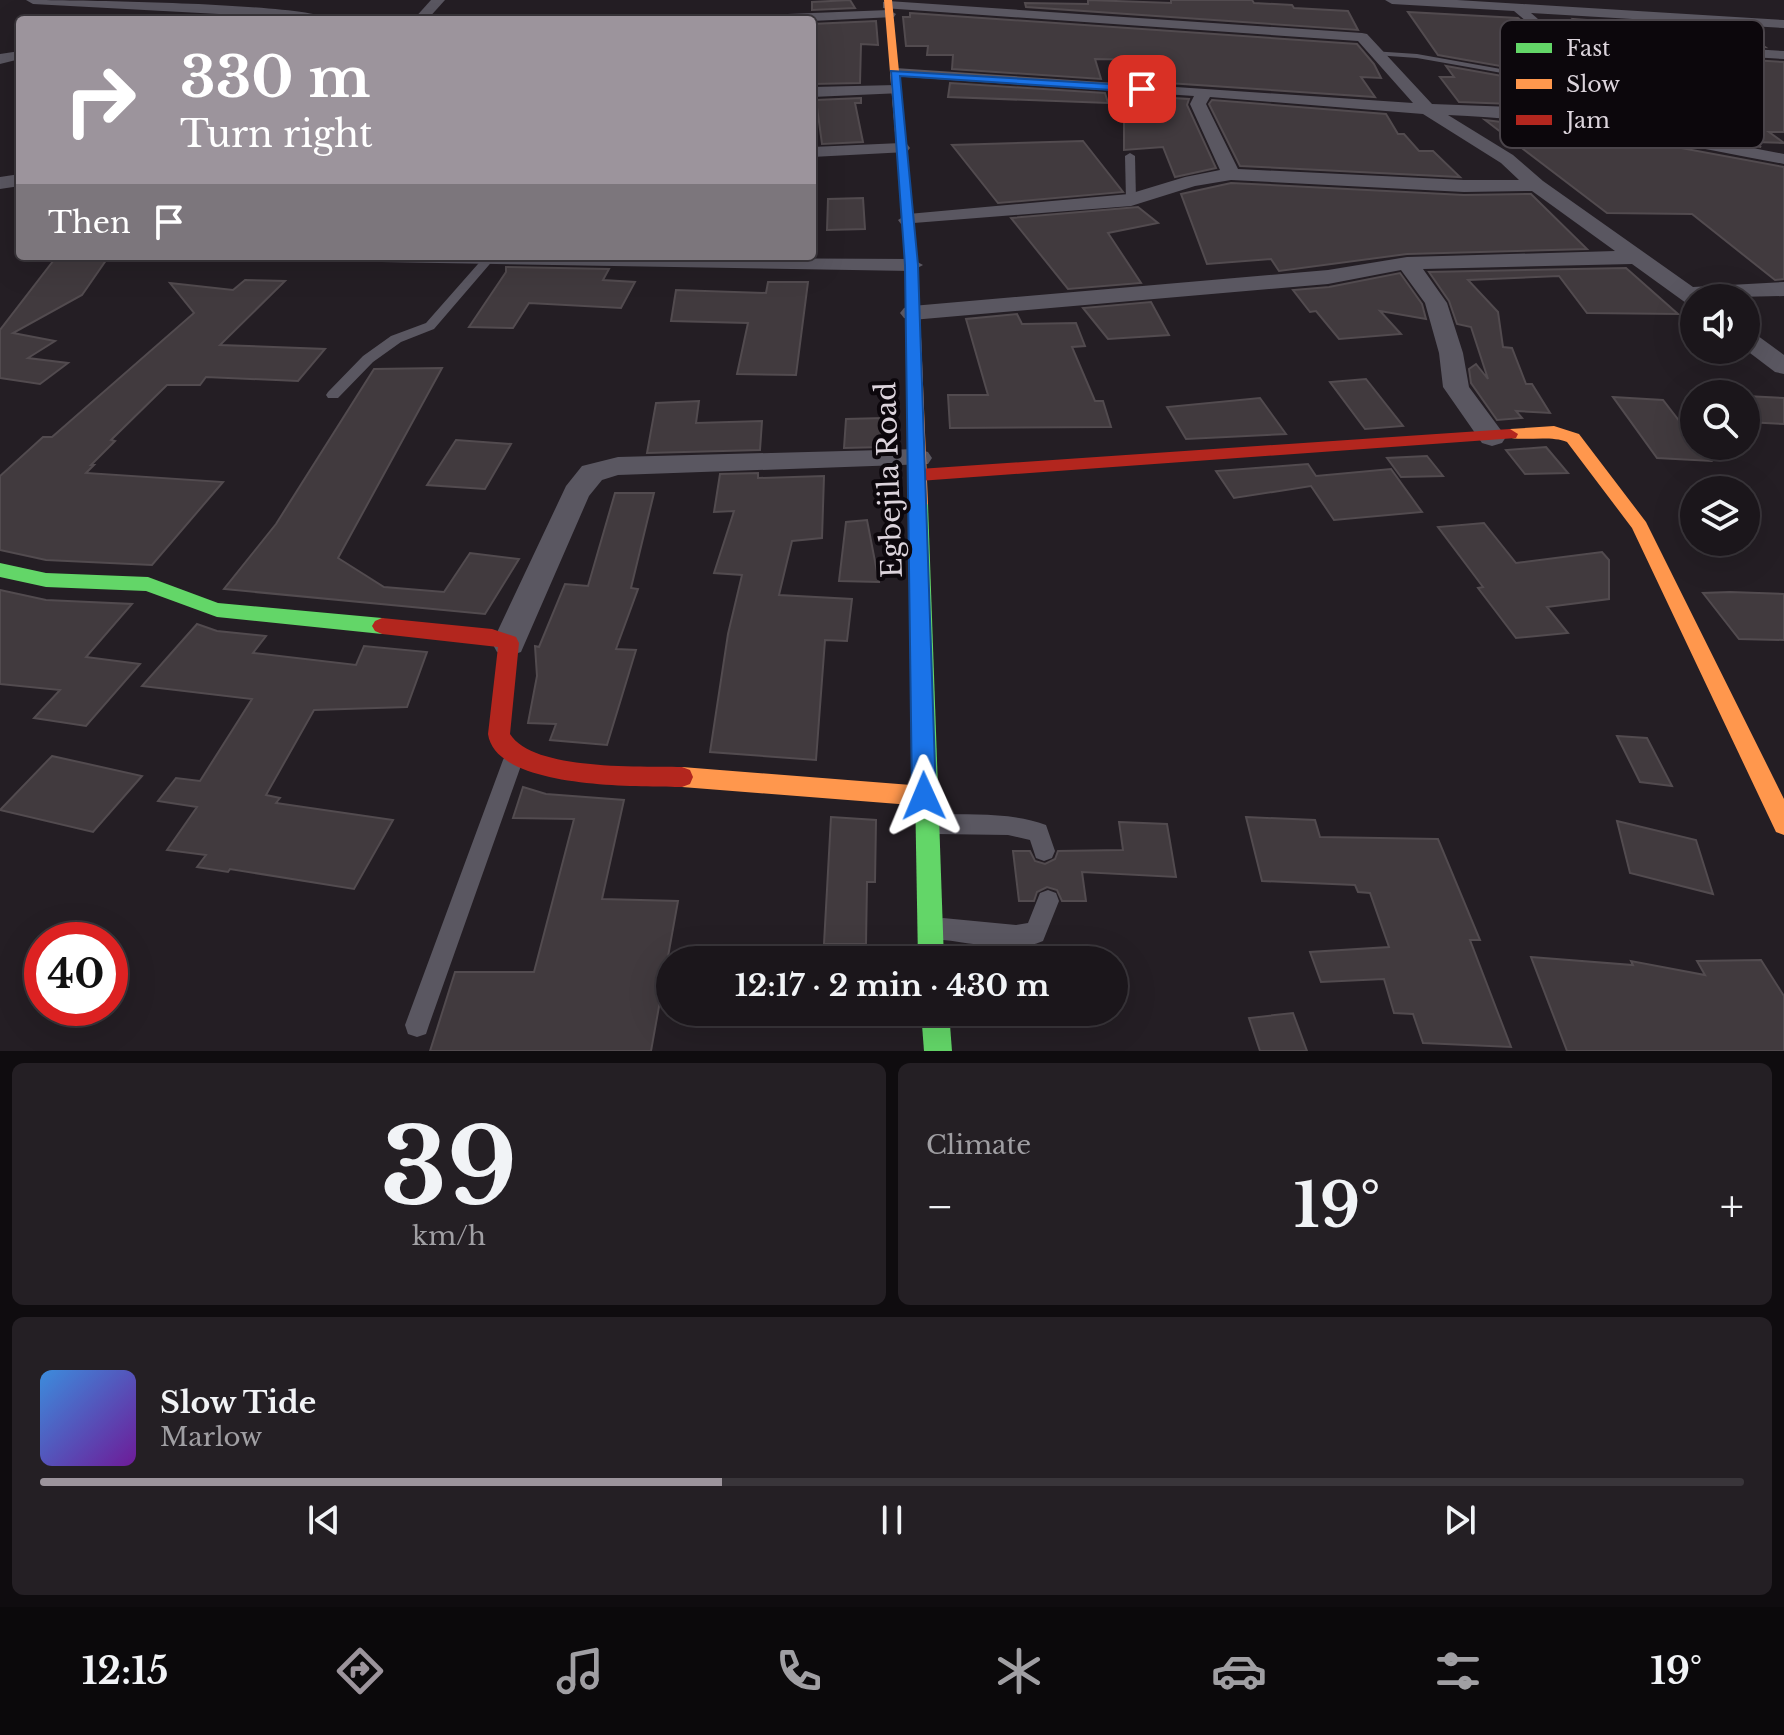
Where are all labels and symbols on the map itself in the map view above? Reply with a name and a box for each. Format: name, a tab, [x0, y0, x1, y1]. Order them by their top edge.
legend	[1500, 20, 1764, 148]
text: Fast	[1566, 35, 1611, 62]
pin	[1108, 55, 1176, 123]
text: Slow	[1566, 71, 1620, 98]
text: Jam	[1563, 107, 1610, 134]
street label: Egbejila Road	[868, 381, 910, 579]
position arrow	[882, 754, 966, 838]
speed limit sign: 40	[24, 922, 128, 1026]

